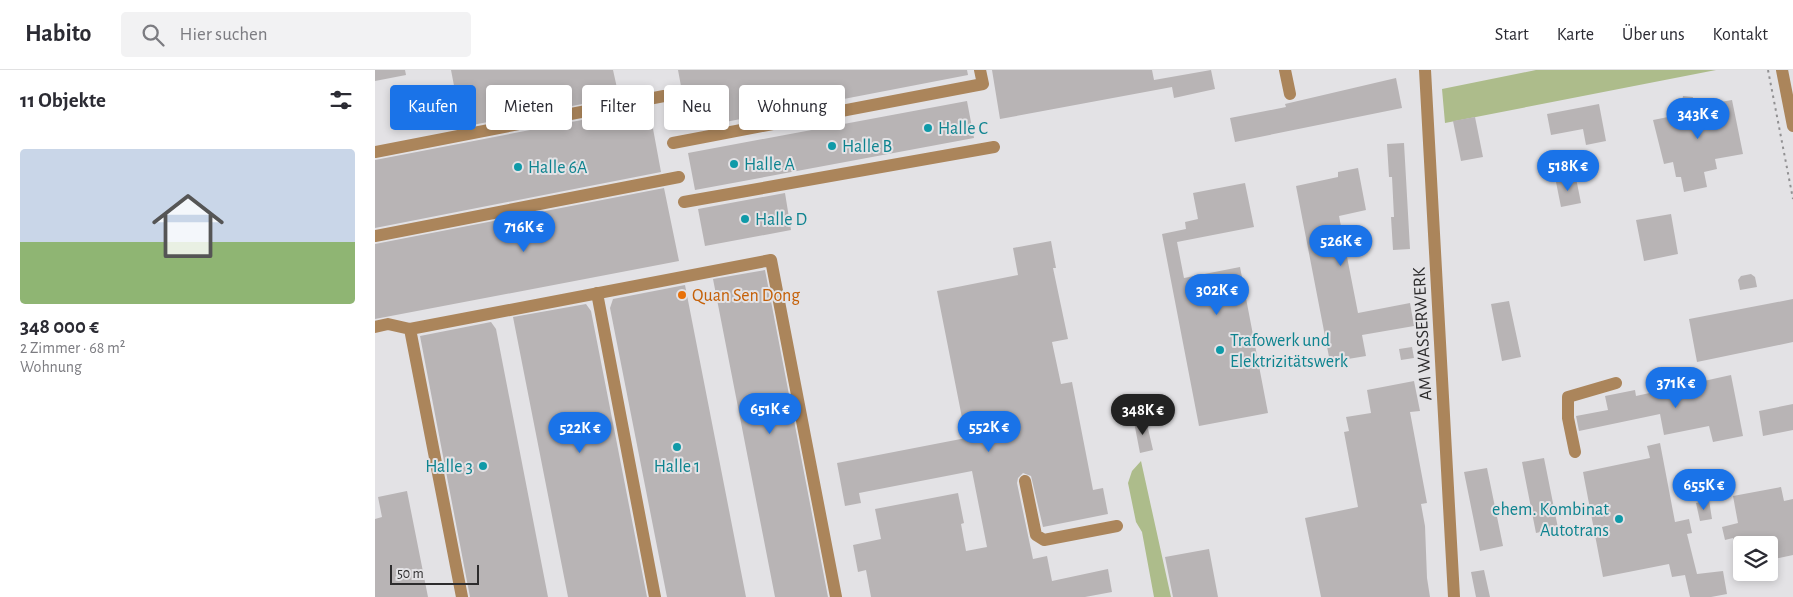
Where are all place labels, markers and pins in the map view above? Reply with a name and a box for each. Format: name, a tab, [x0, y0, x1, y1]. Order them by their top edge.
pin: 343K €	[1657, 98, 1739, 140]
place label: Halle C	[938, 120, 988, 138]
marker: Halle C	[922, 122, 934, 134]
place label: Halle B	[842, 138, 892, 156]
marker: Halle B	[826, 140, 838, 152]
pin: 518K €	[1527, 150, 1609, 192]
place label: Halle A	[744, 156, 795, 174]
marker: Halle A	[728, 158, 740, 170]
place label: Halle 6A	[528, 159, 588, 177]
marker: Halle 6A	[512, 161, 524, 173]
pin: 716K €	[483, 210, 565, 253]
place label: Halle D	[755, 211, 807, 229]
marker: Halle D	[739, 213, 751, 225]
pin: 526K €	[1300, 224, 1382, 267]
pin: 302K €	[1176, 274, 1258, 316]
place label: Quan Sen Dong	[692, 287, 800, 305]
marker: Quan Sen Dong	[676, 289, 688, 301]
place label: Trafowerk und Elektrizitätswerk	[1230, 332, 1349, 371]
marker: Trafowerk und Elektrizitätswerk	[1214, 344, 1226, 356]
pin: 371K €	[1635, 366, 1717, 409]
pin: 651K €	[729, 392, 811, 435]
pin: 348K €	[1102, 394, 1184, 436]
pin: 552K €	[948, 410, 1030, 453]
pin: 522K €	[539, 412, 621, 454]
marker: Halle 1	[671, 441, 683, 453]
place label: Halle 3	[425, 458, 473, 476]
place label: Halle 1	[654, 458, 700, 476]
marker: Halle 3	[477, 460, 489, 472]
pin: 655K €	[1663, 468, 1745, 511]
place label: ehem. Kombinat Autotrans	[1492, 501, 1609, 540]
marker: ehem. Kombinat Autotrans	[1613, 513, 1625, 525]

